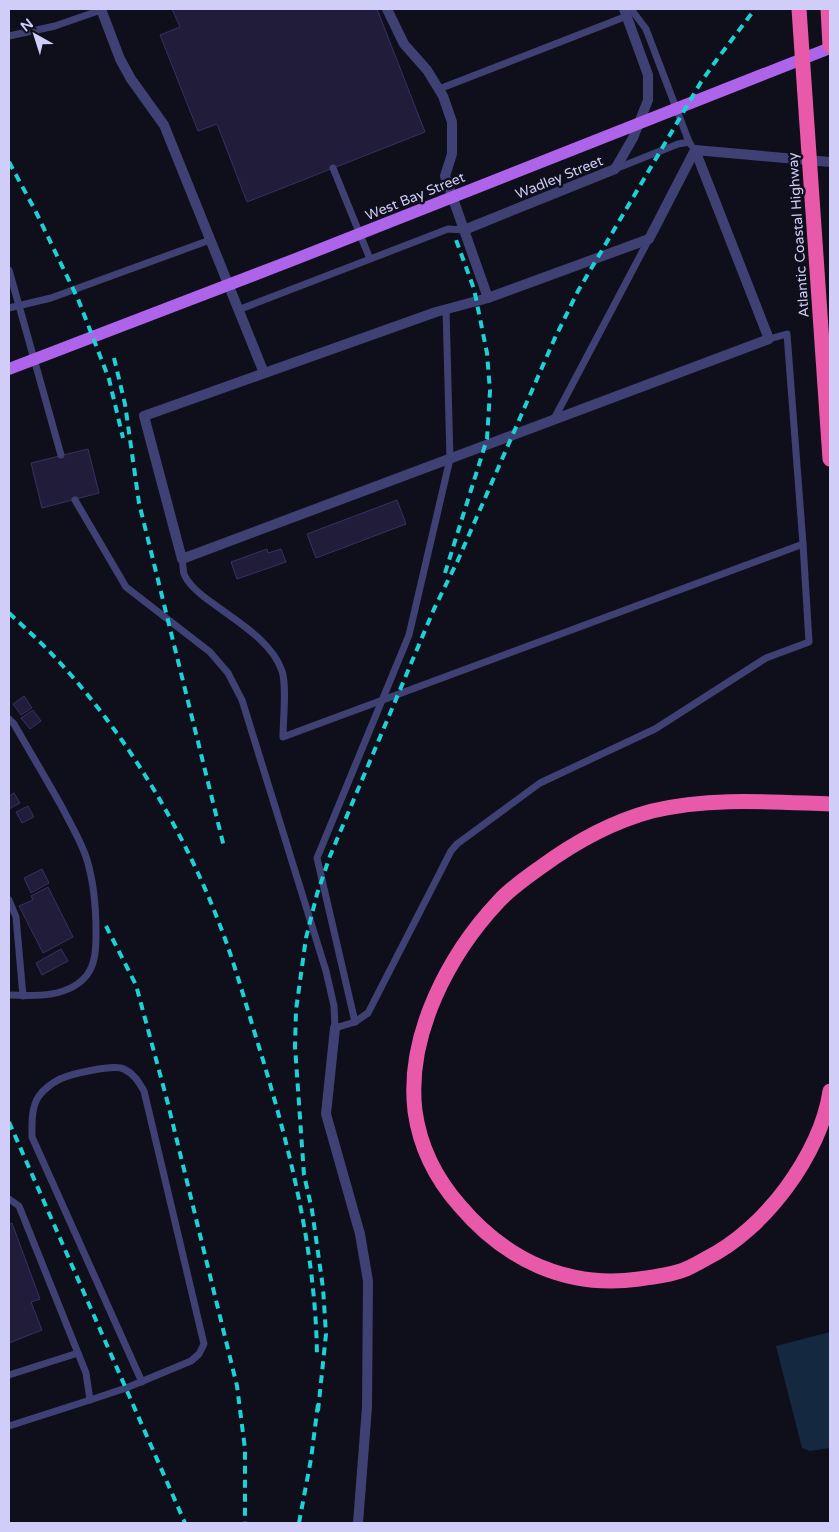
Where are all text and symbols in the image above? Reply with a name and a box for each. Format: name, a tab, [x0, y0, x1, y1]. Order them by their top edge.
north arrow	[10, 10, 60, 60]
text: N	[17, 15, 37, 35]
street label: Atlantic Coastal Highway	[784, 151, 813, 318]
street label: Wadley Street	[513, 152, 606, 203]
street label: West Bay Street	[363, 169, 468, 224]

